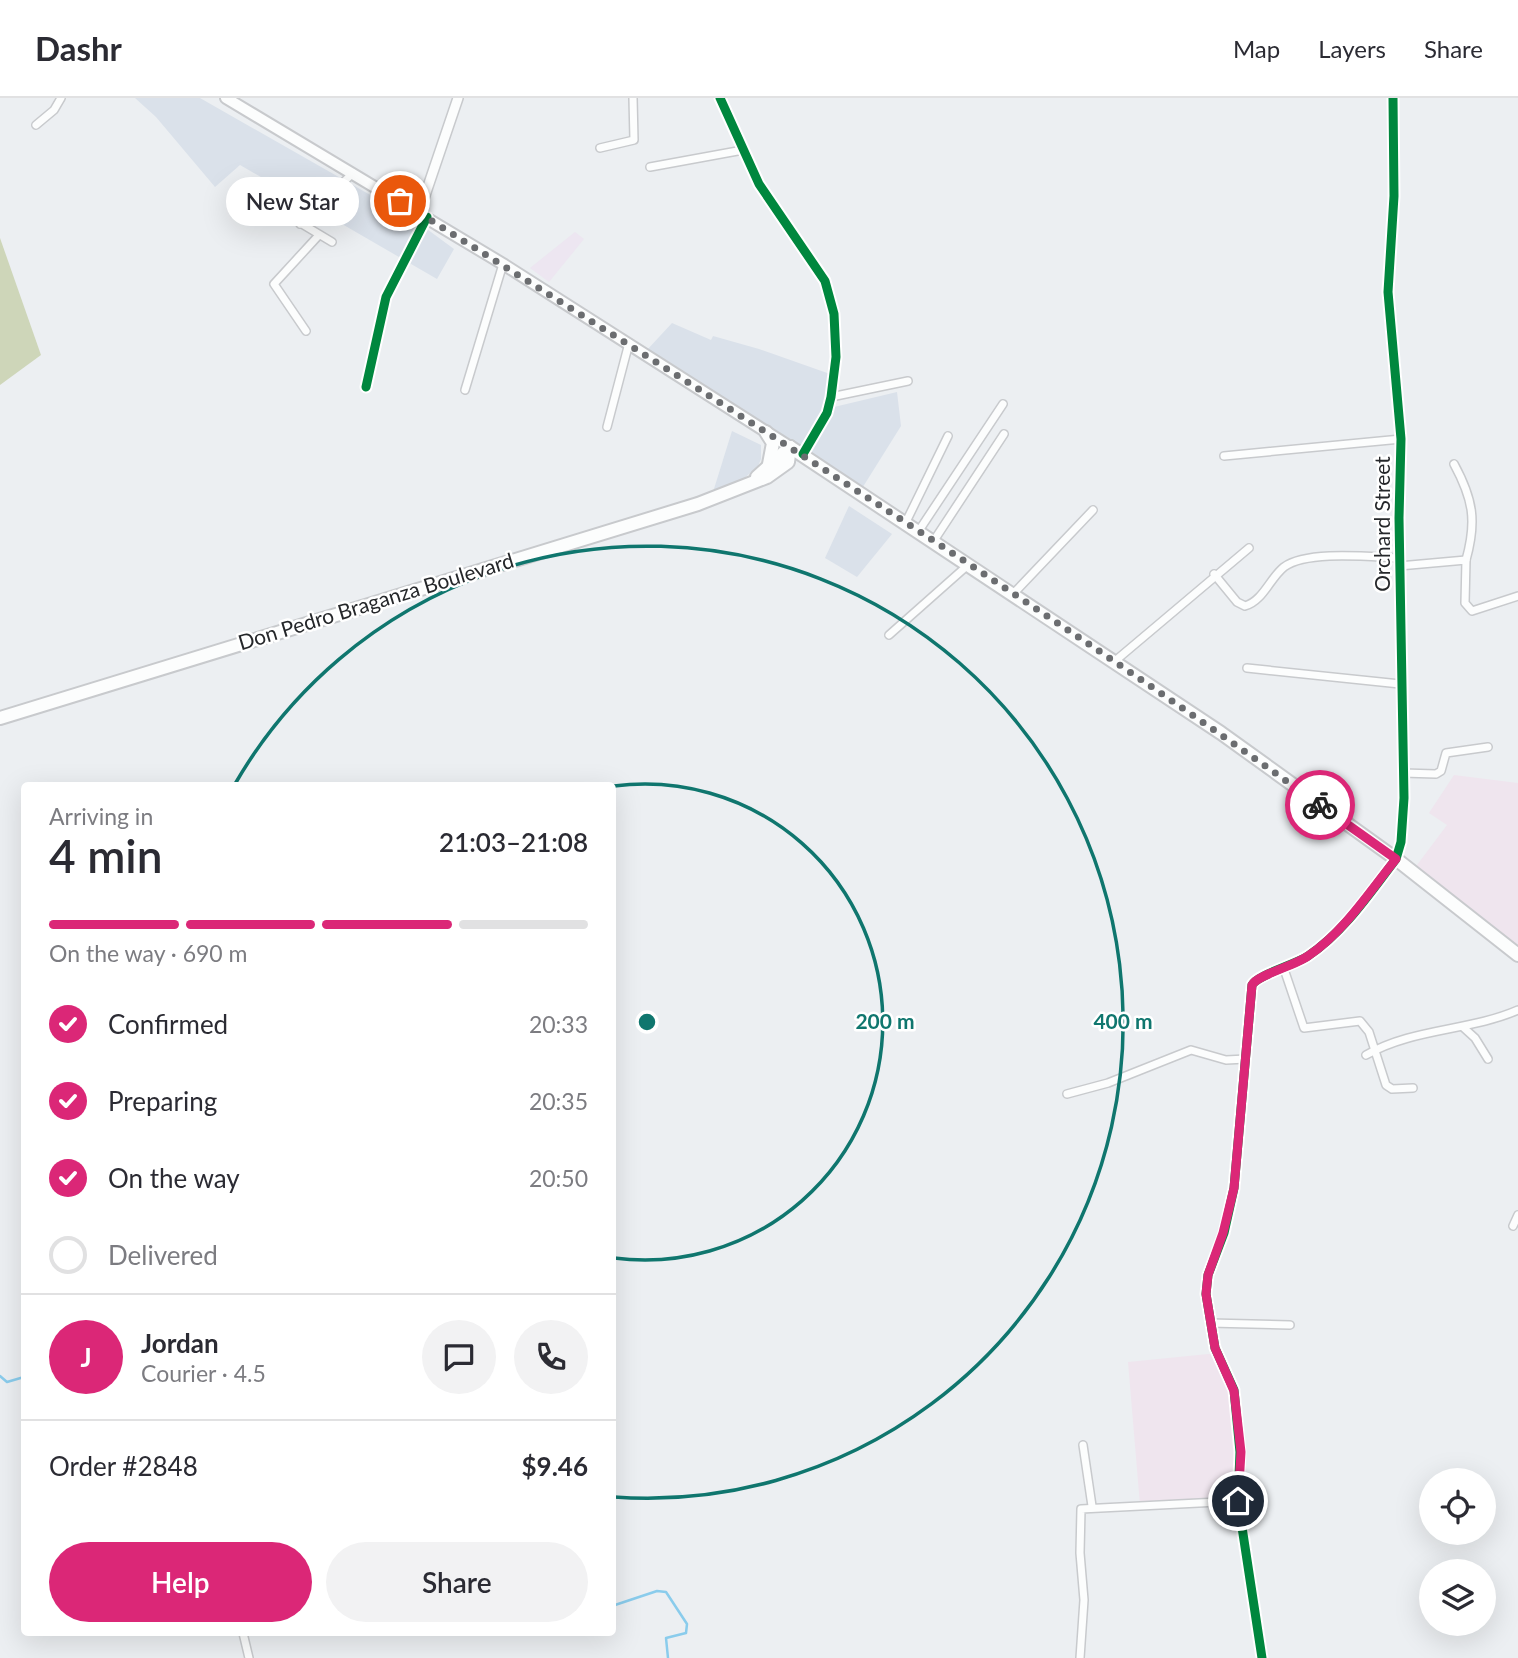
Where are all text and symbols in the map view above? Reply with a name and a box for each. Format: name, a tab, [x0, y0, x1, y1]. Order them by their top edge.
text: Dashr	[35, 28, 122, 68]
text: Map	[1233, 34, 1280, 63]
text: Layers	[1318, 34, 1386, 63]
text: Share	[1424, 34, 1483, 63]
pin	[370, 171, 430, 231]
callout: New Star	[225, 176, 358, 226]
icon: bag	[381, 182, 419, 220]
text: New Star	[246, 187, 339, 215]
street label: Orchard Street	[1369, 456, 1394, 592]
street label: Don Pedro Braganza Boulevard	[235, 547, 516, 654]
courier	[1285, 770, 1355, 840]
icon: bike	[1301, 786, 1339, 824]
text: Arriving in	[49, 802, 153, 830]
text: 21:03–21:08	[439, 826, 588, 858]
text: 4 min	[49, 828, 163, 883]
text: On the way · 690 m	[49, 939, 248, 967]
icon: check	[49, 1005, 87, 1043]
text: Confirmed	[108, 1008, 228, 1040]
text: 200 m	[855, 1008, 915, 1033]
text: 400 m	[1093, 1008, 1153, 1033]
text: 20:33	[529, 1010, 588, 1038]
centre of rings	[635, 1010, 659, 1034]
icon: check	[49, 1082, 87, 1120]
text: Preparing	[108, 1085, 217, 1117]
text: 20:35	[529, 1087, 588, 1115]
icon: check	[49, 1159, 87, 1197]
text: On the way	[108, 1162, 240, 1194]
text: 20:50	[529, 1164, 588, 1192]
text: Delivered	[108, 1239, 218, 1271]
button: chat	[422, 1320, 496, 1394]
button: phone	[514, 1320, 588, 1394]
text: Jordan	[141, 1327, 219, 1359]
text: J	[80, 1341, 92, 1373]
text: Courier · 4.5	[141, 1359, 266, 1387]
text: Order #2848	[49, 1450, 198, 1482]
text: $9.46	[522, 1450, 588, 1482]
map controls	[1419, 1468, 1496, 1636]
button: locate	[1419, 1468, 1496, 1545]
pin	[1208, 1471, 1268, 1531]
icon: home	[1219, 1482, 1257, 1520]
button: Help	[49, 1542, 312, 1622]
button: Share	[326, 1542, 588, 1622]
button: layers	[1419, 1559, 1496, 1636]

